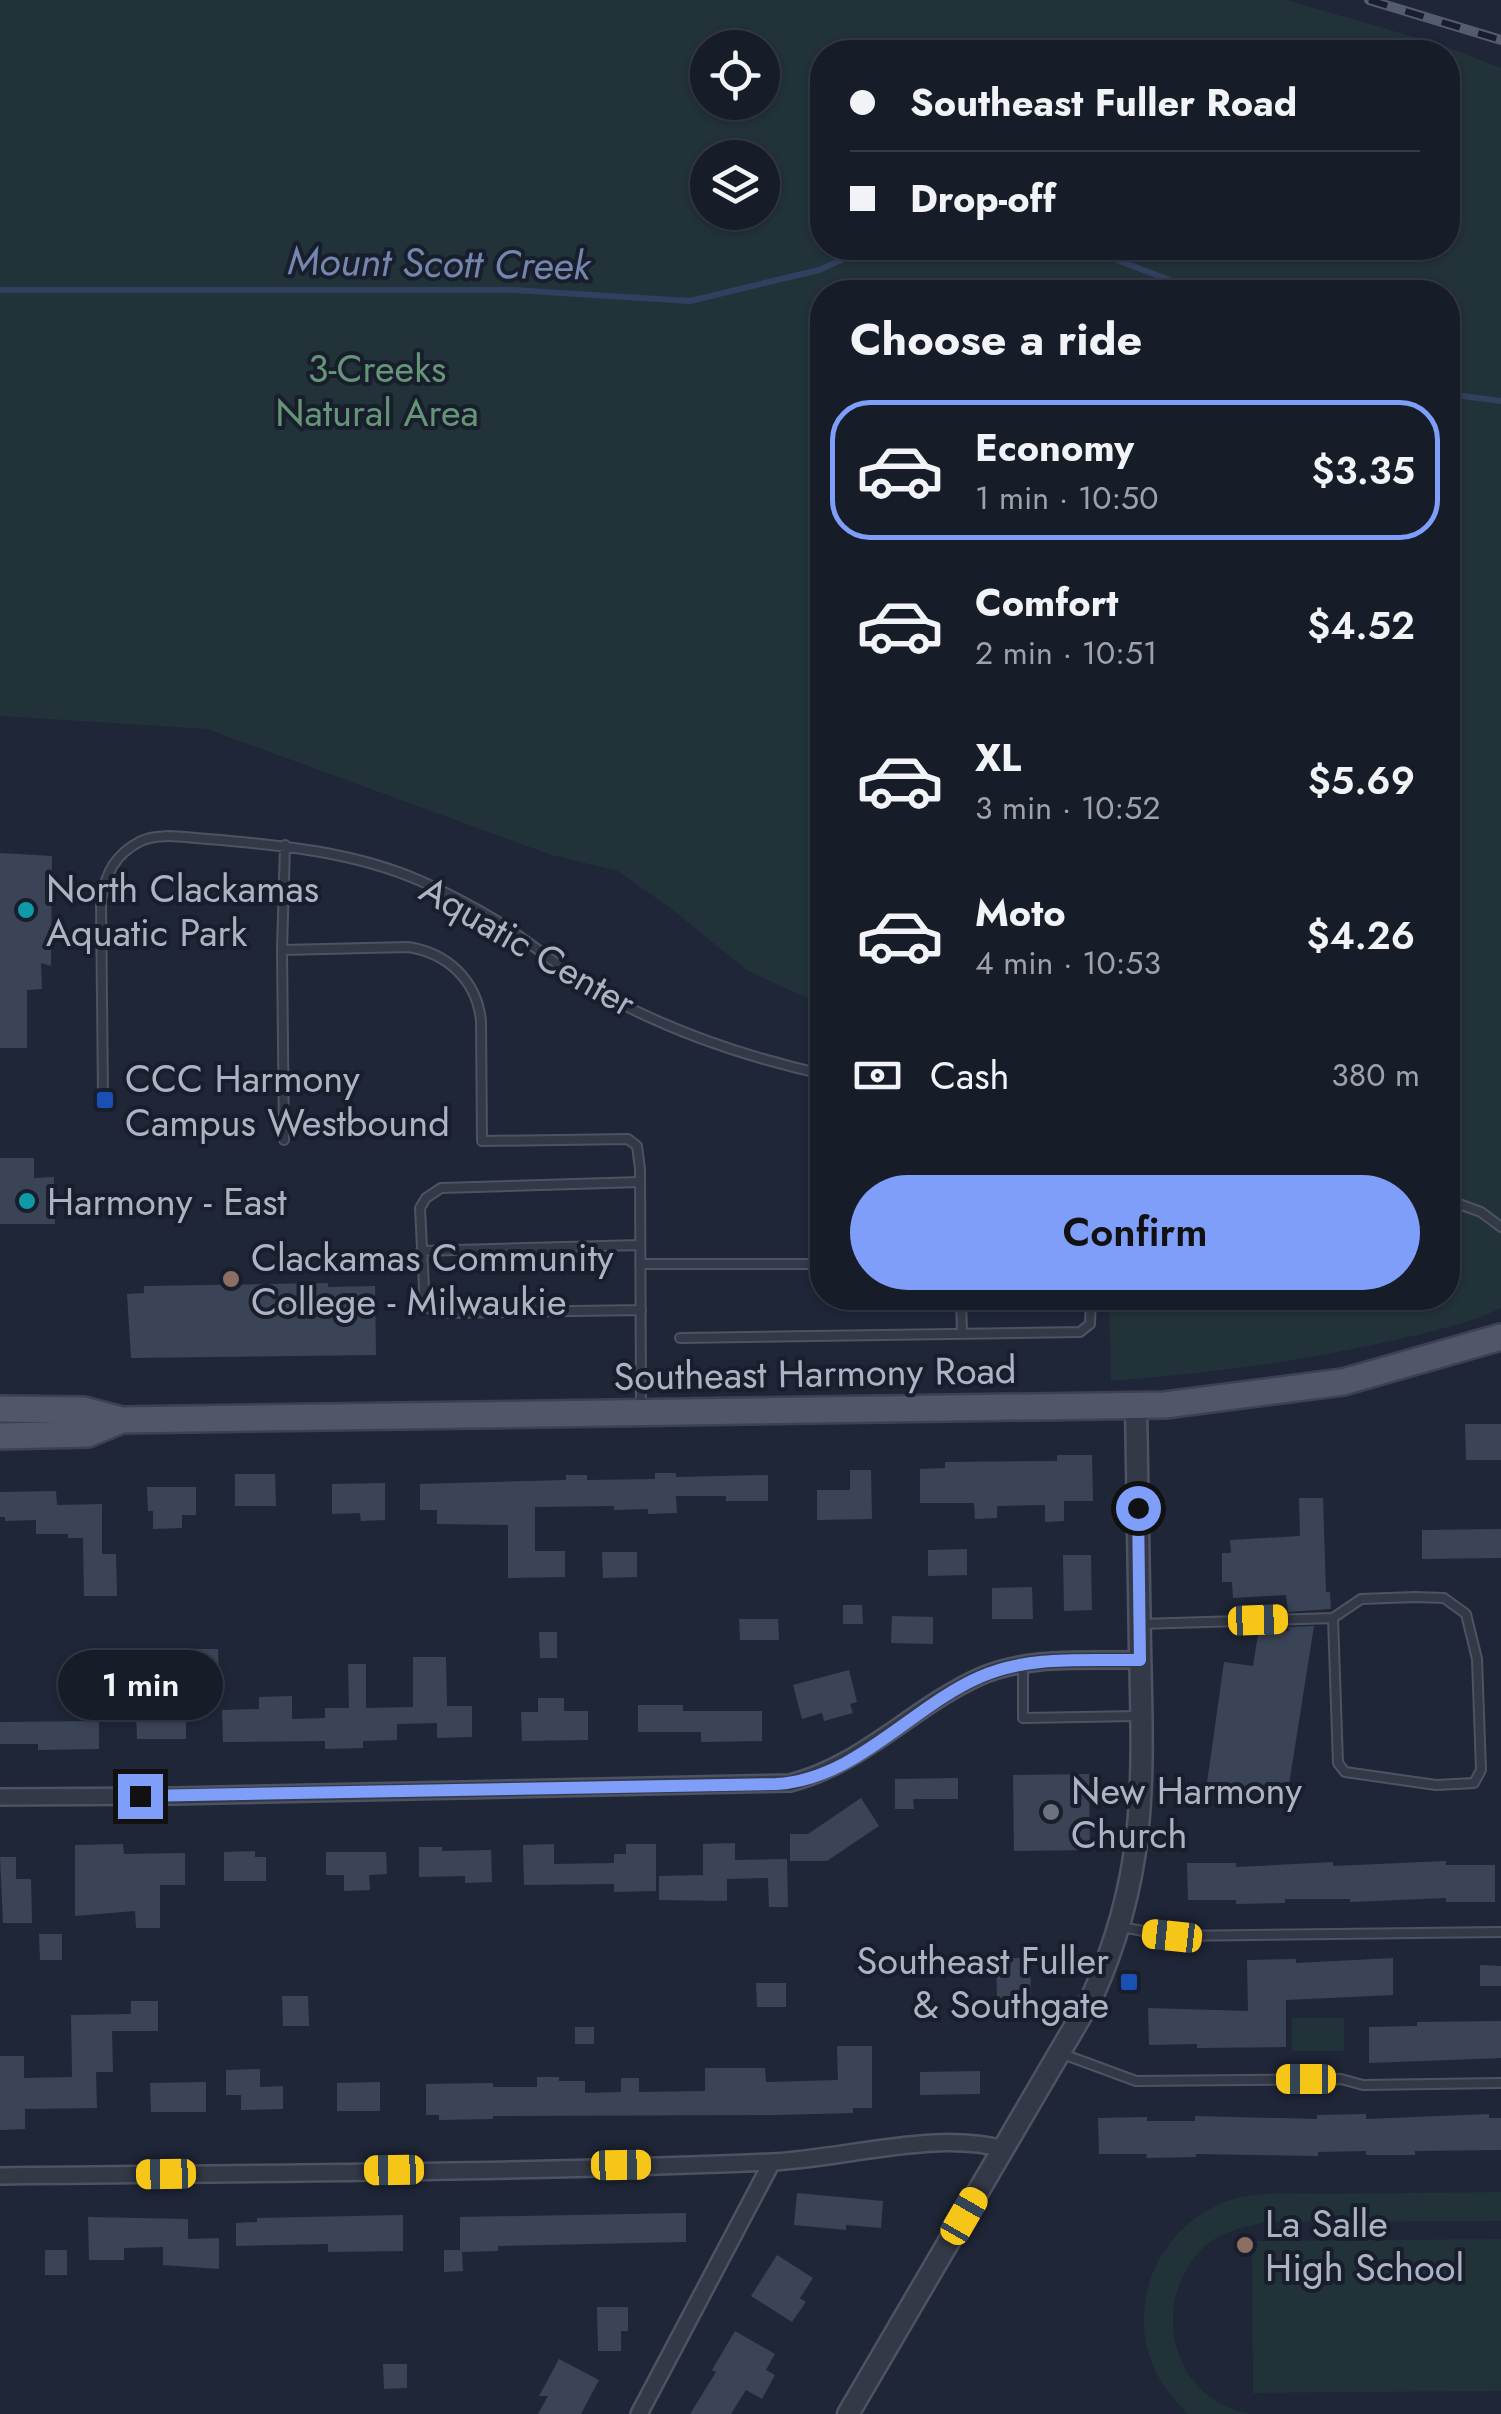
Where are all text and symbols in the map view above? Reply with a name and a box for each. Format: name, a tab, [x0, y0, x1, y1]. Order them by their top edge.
map controls	[690, 30, 780, 230]
button: locate	[690, 30, 780, 120]
text: Southeast Fuller Road	[910, 75, 1297, 130]
button: layers	[690, 140, 780, 230]
text: Drop-off	[910, 171, 1056, 226]
water label: Mount Scott Creek	[287, 231, 593, 295]
text: Choose a ride	[850, 307, 1142, 372]
park label: 3-Creeks Natural Area	[275, 341, 479, 440]
text: Economy	[975, 420, 1134, 475]
icon: car	[855, 425, 945, 515]
text: $3.35	[1312, 443, 1415, 498]
text: 1 min · 10:50	[975, 475, 1158, 521]
text: Comfort	[975, 575, 1118, 630]
icon: car	[855, 580, 945, 670]
text: $4.52	[1307, 598, 1415, 653]
text: 2 min · 10:51	[975, 630, 1157, 676]
text: XL	[975, 730, 1021, 785]
icon: car	[855, 735, 945, 825]
text: $5.69	[1308, 753, 1415, 808]
text: 3 min · 10:52	[975, 785, 1160, 831]
place label: North Clackamas Aquatic Park	[46, 861, 319, 960]
street label: Aquatic Center	[410, 862, 646, 1030]
text: Moto	[975, 885, 1066, 940]
icon: car	[855, 890, 945, 980]
marker: North Clackamas Aquatic Park	[15, 899, 37, 921]
text: $4.26	[1307, 908, 1415, 963]
text: 4 min · 10:53	[975, 940, 1161, 986]
icon: cash	[850, 1048, 905, 1103]
text: Cash	[930, 1048, 1010, 1103]
place label: CCC Harmony Campus Westbound	[125, 1051, 450, 1150]
text: 380 m	[1331, 1052, 1420, 1098]
marker: CCC Harmony Campus Westbound	[94, 1089, 116, 1111]
place label: Harmony - East	[47, 1174, 287, 1229]
button: Confirm	[850, 1175, 1420, 1290]
marker: Harmony - East	[16, 1190, 38, 1212]
place label: Clackamas Community College - Milwaukie	[251, 1230, 614, 1329]
marker: Clackamas Community College - Milwaukie	[220, 1268, 242, 1290]
street label: Southeast Harmony Road	[613, 1342, 1017, 1404]
route start	[1116, 1486, 1161, 1531]
car	[1227, 1604, 1289, 1636]
callout: 1 min	[58, 1651, 222, 1721]
text: 1 min	[102, 1662, 179, 1708]
place label: New Harmony Church	[1071, 1763, 1302, 1862]
route end	[118, 1774, 163, 1819]
marker: New Harmony Church	[1040, 1801, 1062, 1823]
car	[1141, 1918, 1203, 1954]
place label: Southeast Fuller & Southgate	[856, 1933, 1109, 2032]
marker: Southeast Fuller & Southgate	[1118, 1971, 1140, 1993]
car	[1276, 2064, 1336, 2094]
car	[591, 2149, 651, 2181]
car	[364, 2154, 424, 2186]
car	[136, 2158, 196, 2190]
car	[936, 2183, 992, 2249]
place label: La Salle High School	[1265, 2196, 1464, 2295]
marker: La Salle High School	[1234, 2234, 1256, 2256]

